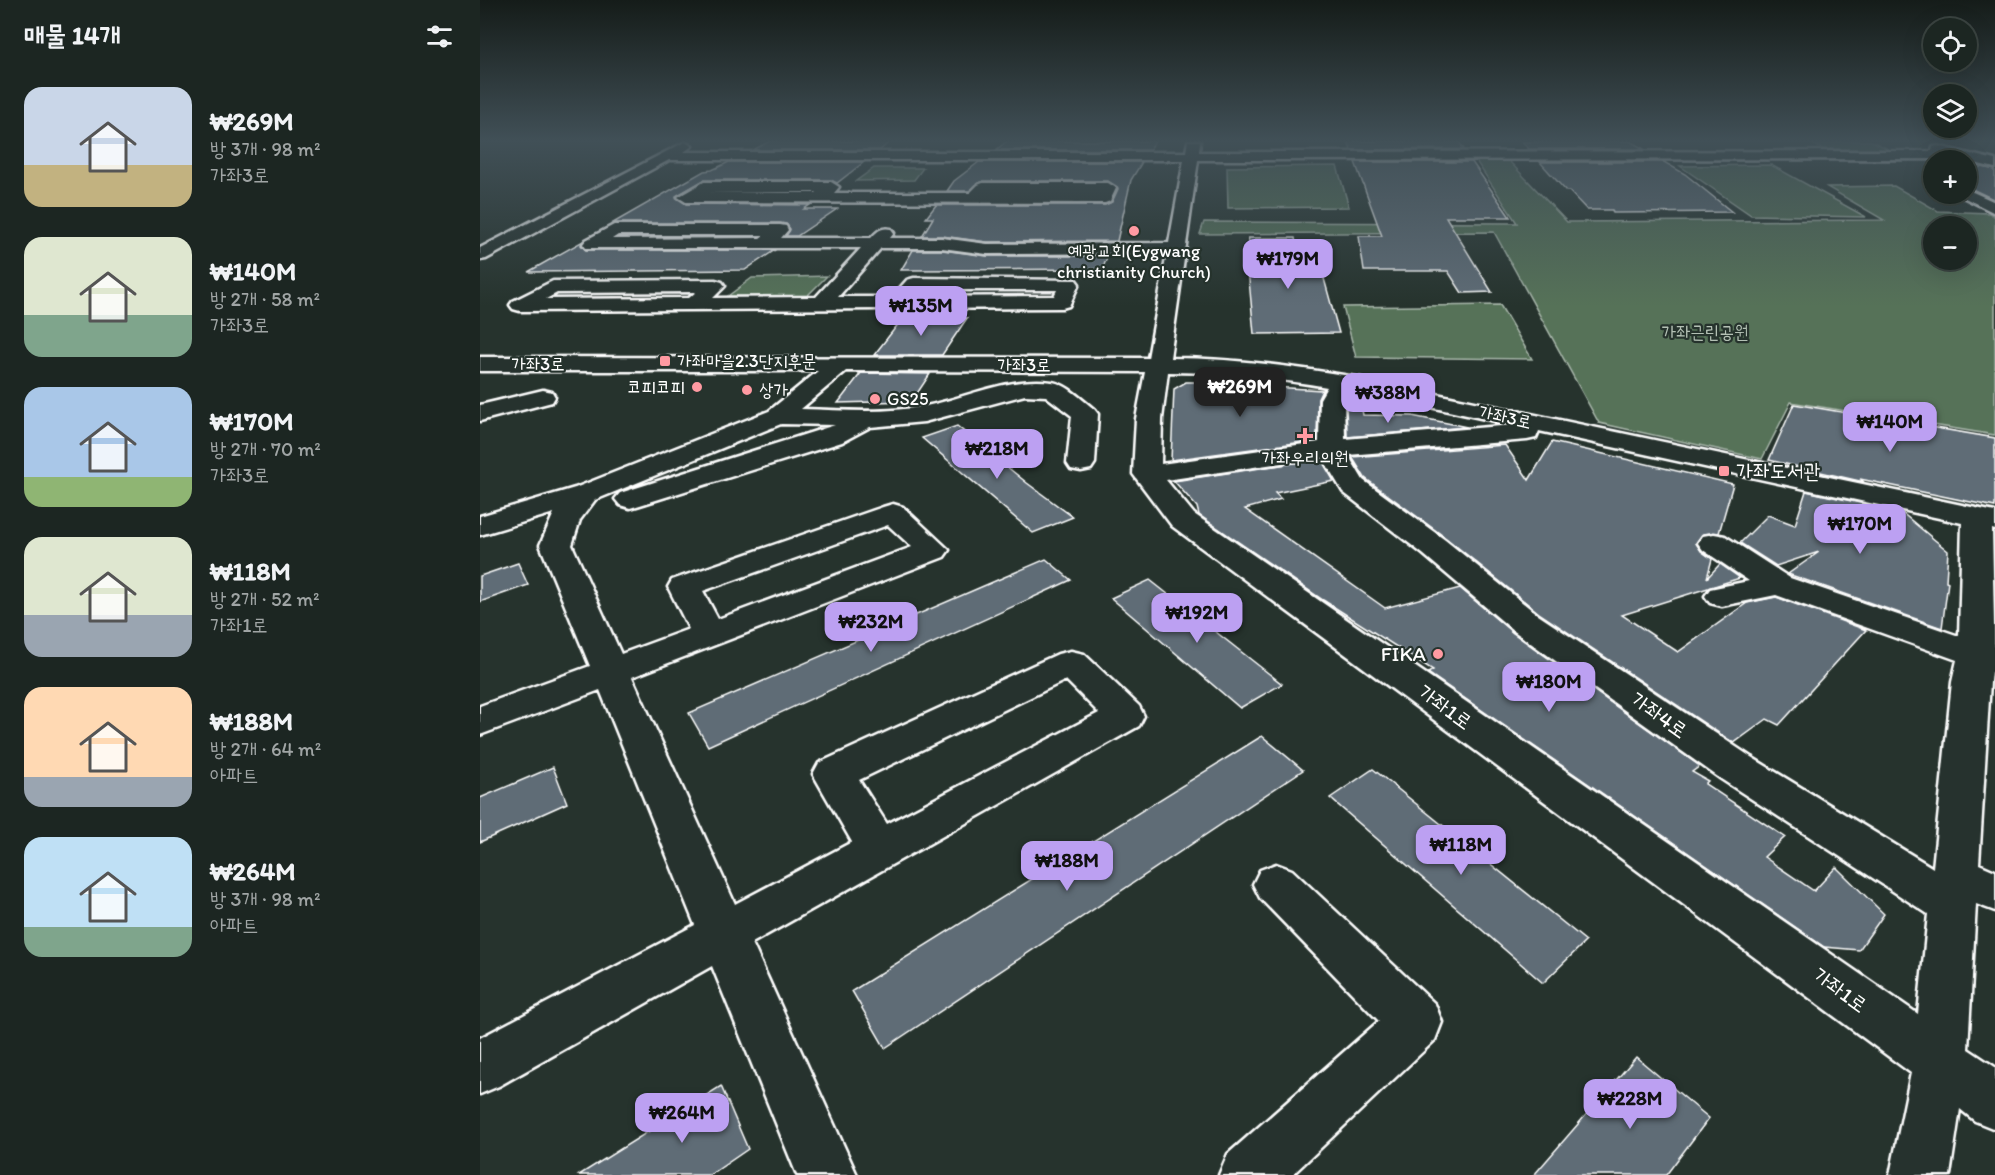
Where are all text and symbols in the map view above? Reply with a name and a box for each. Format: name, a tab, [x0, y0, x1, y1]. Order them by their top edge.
map controls	[1923, 18, 1977, 270]
button: locate	[1923, 18, 1977, 72]
text: 매물 14개	[24, 19, 120, 51]
icon: filters	[423, 20, 456, 53]
button: layers	[1923, 84, 1977, 138]
text: ₩269M	[210, 105, 294, 137]
icon: home	[72, 111, 144, 183]
text: 방 3개 · 98 m²	[210, 137, 320, 161]
button: +	[1923, 150, 1977, 204]
text: 가좌3로	[210, 163, 269, 187]
button: −	[1923, 216, 1977, 270]
marker: 예광교회(Eygwang christianity Church)	[1127, 224, 1141, 238]
pin: ₩179M	[1246, 239, 1330, 290]
place label: 예광교회(Eygwang christianity Church)	[1057, 240, 1211, 283]
text: ₩179M	[1257, 246, 1319, 270]
text: ₩140M	[210, 255, 296, 287]
icon: home	[72, 261, 144, 333]
pin: ₩135M	[879, 286, 963, 337]
text: 방 2개 · 58 m²	[210, 287, 320, 311]
text: ₩135M	[889, 293, 953, 317]
text: 가좌3로	[210, 313, 269, 337]
park label: 가좌근린공원	[1662, 321, 1748, 343]
place label: 가좌마을2.3단지후문	[677, 350, 817, 372]
street label: 가좌3로	[511, 353, 565, 375]
marker: 가좌마을2.3단지후문	[658, 354, 672, 368]
street label: 가좌3로	[997, 354, 1051, 376]
pin: ₩269M	[1198, 367, 1282, 418]
pin: ₩388M	[1346, 373, 1430, 424]
text: ₩269M	[1208, 374, 1272, 398]
place label: 코피코피	[627, 376, 685, 398]
place label: 상가	[759, 379, 788, 401]
marker: 코피코피	[690, 380, 704, 394]
text: ₩388M	[1355, 380, 1421, 404]
marker: 상가	[740, 383, 754, 397]
place label: GS25	[887, 388, 928, 410]
marker: GS25	[868, 392, 882, 406]
street label: 가좌3로	[1477, 401, 1533, 433]
pin: ₩140M	[1848, 402, 1932, 453]
text: ₩170M	[210, 405, 294, 437]
text: ₩140M	[1857, 409, 1923, 433]
icon: home	[72, 411, 144, 483]
marker: 가좌우리의원	[1296, 427, 1314, 445]
pin: ₩218M	[955, 429, 1039, 480]
text: ₩218M	[965, 436, 1029, 460]
text: 방 2개 · 70 m²	[210, 437, 321, 461]
place label: 가좌우리의원	[1262, 447, 1348, 469]
place label: 가좌도서관	[1736, 458, 1821, 483]
text: 가좌3로	[210, 463, 269, 487]
marker: 가좌도서관	[1717, 464, 1731, 478]
pin: ₩170M	[1818, 504, 1902, 555]
text: ₩170M	[1828, 511, 1892, 535]
text: ₩118M	[210, 555, 291, 587]
icon: home	[72, 561, 144, 633]
text: 방 2개 · 52 m²	[210, 587, 320, 611]
pin: ₩192M	[1155, 593, 1239, 644]
text: ₩192M	[1165, 600, 1229, 624]
pin: ₩232M	[829, 602, 913, 653]
text: ₩232M	[839, 609, 903, 633]
text: 가좌1로	[210, 613, 268, 637]
place label: FIKA	[1381, 641, 1427, 666]
marker: FIKA	[1431, 647, 1445, 661]
pin: ₩180M	[1507, 662, 1591, 713]
text: ₩180M	[1516, 669, 1582, 693]
street label: 가좌1로	[1413, 679, 1477, 734]
street label: 가좌4로	[1626, 686, 1692, 743]
text: ₩188M	[210, 705, 293, 737]
icon: home	[72, 711, 144, 783]
text: 방 2개 · 64 m²	[210, 737, 321, 761]
text: 아파트	[210, 763, 258, 787]
pin: ₩118M	[1419, 825, 1503, 876]
text: ₩118M	[1430, 832, 1492, 856]
pin: ₩188M	[1025, 841, 1109, 892]
text: ₩188M	[1035, 848, 1099, 872]
text: ₩264M	[210, 855, 296, 887]
icon: home	[72, 861, 144, 933]
text: 방 3개 · 98 m²	[210, 887, 320, 911]
text: 아파트	[210, 913, 258, 937]
street label: 가좌1로	[1808, 962, 1872, 1017]
pin: ₩228M	[1588, 1079, 1672, 1130]
text: ₩228M	[1598, 1086, 1662, 1110]
pin: ₩264M	[640, 1093, 724, 1144]
text: ₩264M	[649, 1100, 715, 1124]

